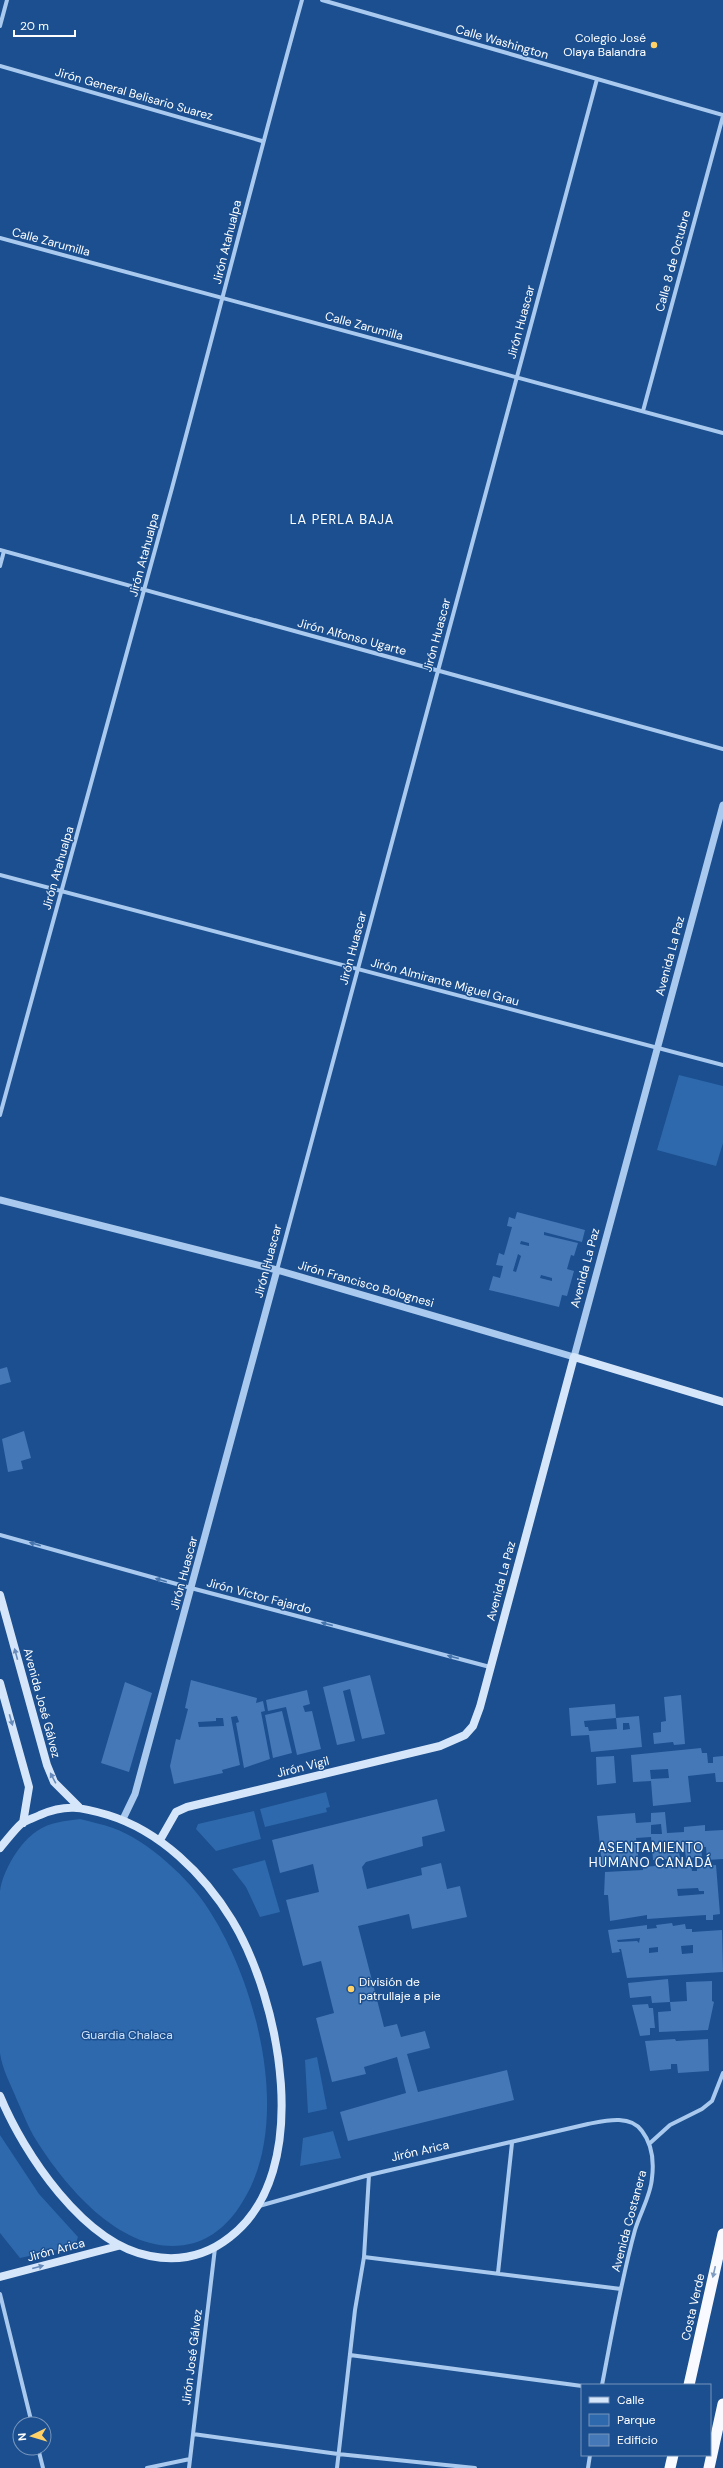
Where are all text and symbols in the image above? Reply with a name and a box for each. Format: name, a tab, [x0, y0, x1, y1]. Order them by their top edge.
scale bar	[14, 12, 75, 38]
text: 20 m	[20, 18, 49, 34]
street label: Calle Washington	[454, 21, 550, 63]
place label: Colegio José Olaya Balandra	[563, 30, 646, 60]
marker: Colegio José Olaya Balandra	[649, 40, 659, 50]
street label: Jirón General Belisario Suarez	[53, 64, 215, 124]
street label: Jirón Atahualpa	[209, 198, 245, 286]
street label: Calle 8 de Octubre	[652, 208, 694, 314]
street label: Calle Zarumilla	[10, 224, 92, 260]
street label: Jirón Huascar	[503, 283, 539, 361]
street label: Calle Zarumilla	[323, 308, 405, 344]
street label: Jirón Atahualpa	[125, 511, 163, 599]
district label: LA PERLA BAJA	[290, 511, 394, 528]
street label: Jirón Huascar	[419, 596, 455, 674]
street label: Jirón Alfonso Ugarte	[296, 615, 408, 659]
street label: Jirón Atahualpa	[38, 824, 78, 912]
street label: Jirón Huascar	[335, 909, 371, 987]
street label: Avenida La Paz	[652, 914, 688, 998]
street label: Jirón Almirante Miguel Grau	[369, 954, 521, 1010]
street label: Jirón Huascar	[250, 1222, 286, 1300]
street label: Avenida La Paz	[567, 1226, 603, 1310]
street label: Jirón Francisco Bolognesi	[296, 1257, 436, 1311]
street label: Jirón Huascar	[166, 1534, 202, 1612]
street label: Avenida La Paz	[483, 1539, 519, 1623]
one-way arrow	[29, 1541, 42, 1547]
street label: Jirón Víctor Fajardo	[205, 1574, 313, 1618]
one-way arrow	[154, 1576, 167, 1582]
one-way arrow	[321, 1621, 333, 1627]
street label: Avenida José Gálvez	[20, 1646, 64, 1760]
one-way arrow	[13, 1648, 19, 1660]
one-way arrow	[446, 1654, 458, 1660]
one-way arrow	[8, 1715, 14, 1727]
street label: Jirón Vigil	[275, 1753, 331, 1781]
one-way arrow	[50, 1772, 56, 1784]
district label: ASENTAMIENTO HUMANO CANADÁ	[589, 1839, 713, 1871]
place label: División de patrullaje a pie	[359, 1974, 441, 2004]
marker: División de patrullaje a pie	[346, 1984, 356, 1994]
park label: Guardia Chalaca	[81, 2027, 173, 2043]
street label: Jirón Arica	[389, 2137, 451, 2165]
street label: Avenida Costanera	[608, 2168, 650, 2274]
street label: Jirón Arica	[25, 2235, 87, 2265]
one-way arrow	[32, 2264, 44, 2270]
one-way arrow	[711, 2266, 717, 2278]
street label: Costa Verde	[677, 2272, 709, 2342]
street label: Jirón José Gálvez	[178, 2308, 206, 2406]
legend	[581, 2384, 711, 2456]
text: Calle	[617, 2392, 644, 2408]
text: Parque	[617, 2412, 656, 2428]
north arrow	[12, 2416, 52, 2456]
text: N	[15, 2432, 29, 2441]
text: Edificio	[617, 2432, 658, 2448]

